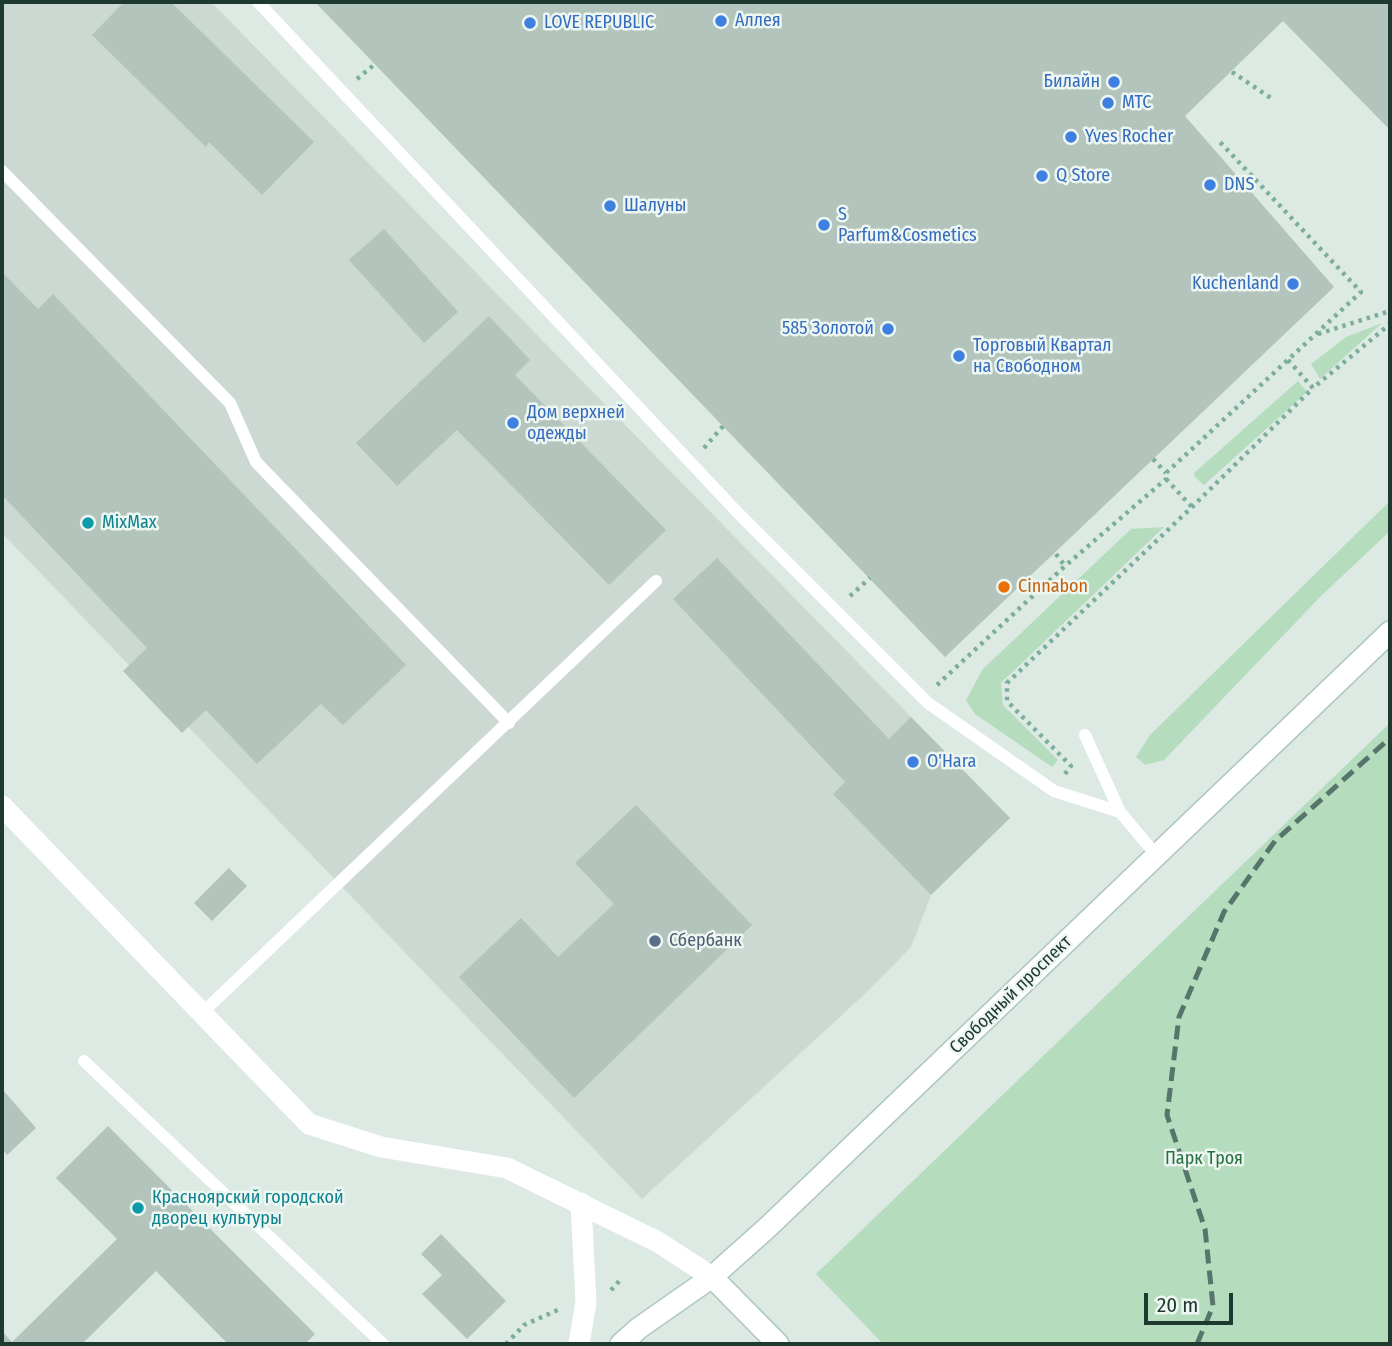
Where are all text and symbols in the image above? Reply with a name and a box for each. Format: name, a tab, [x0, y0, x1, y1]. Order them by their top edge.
place label: Аллея	[735, 10, 781, 32]
place label: LOVE REPUBLIC	[544, 12, 654, 34]
marker: Аллея	[713, 13, 729, 29]
marker: LOVE REPUBLIC	[522, 15, 538, 31]
place label: Билайн	[1044, 71, 1100, 93]
marker: Билайн	[1106, 74, 1122, 90]
place label: МТС	[1122, 92, 1151, 114]
marker: МТС	[1100, 95, 1116, 111]
place label: Yves Rocher	[1085, 126, 1173, 148]
marker: Yves Rocher	[1063, 129, 1079, 145]
place label: Q Store	[1056, 165, 1110, 187]
marker: Q Store	[1034, 168, 1050, 184]
place label: DNS	[1224, 174, 1254, 196]
marker: DNS	[1202, 177, 1218, 193]
place label: Шалуны	[624, 195, 686, 217]
marker: Шалуны	[602, 198, 618, 214]
place label: S Parfum&Cosmetics	[838, 204, 977, 246]
marker: S Parfum&Cosmetics	[816, 217, 832, 233]
place label: Kuchenland	[1192, 273, 1279, 295]
marker: Kuchenland	[1285, 276, 1301, 292]
place label: 585 Золотой	[782, 318, 874, 340]
marker: 585 Золотой	[880, 321, 896, 337]
place label: Торговый Квартал на Свободном	[973, 335, 1112, 378]
marker: Торговый Квартал на Свободном	[951, 348, 967, 364]
place label: Дом верхней одежды	[527, 402, 625, 444]
marker: Дом верхней одежды	[505, 415, 521, 431]
place label: MixMax	[102, 512, 157, 534]
marker: MixMax	[80, 515, 96, 531]
place label: Cinnabon	[1018, 576, 1088, 598]
marker: Cinnabon	[996, 579, 1012, 595]
place label: O'Hara	[927, 751, 976, 773]
marker: O'Hara	[905, 754, 921, 770]
place label: Сбербанк	[669, 930, 742, 952]
street label: Свободный проспект	[946, 931, 1076, 1059]
marker: Сбербанк	[647, 933, 663, 949]
park label: Парк Троя	[1165, 1148, 1243, 1170]
place label: Красноярский городской дворец культуры	[152, 1187, 344, 1230]
marker: Красноярский городской дворец культуры	[130, 1200, 146, 1216]
scale bar	[1147, 1280, 1236, 1324]
text: 20 m	[1157, 1292, 1198, 1318]

